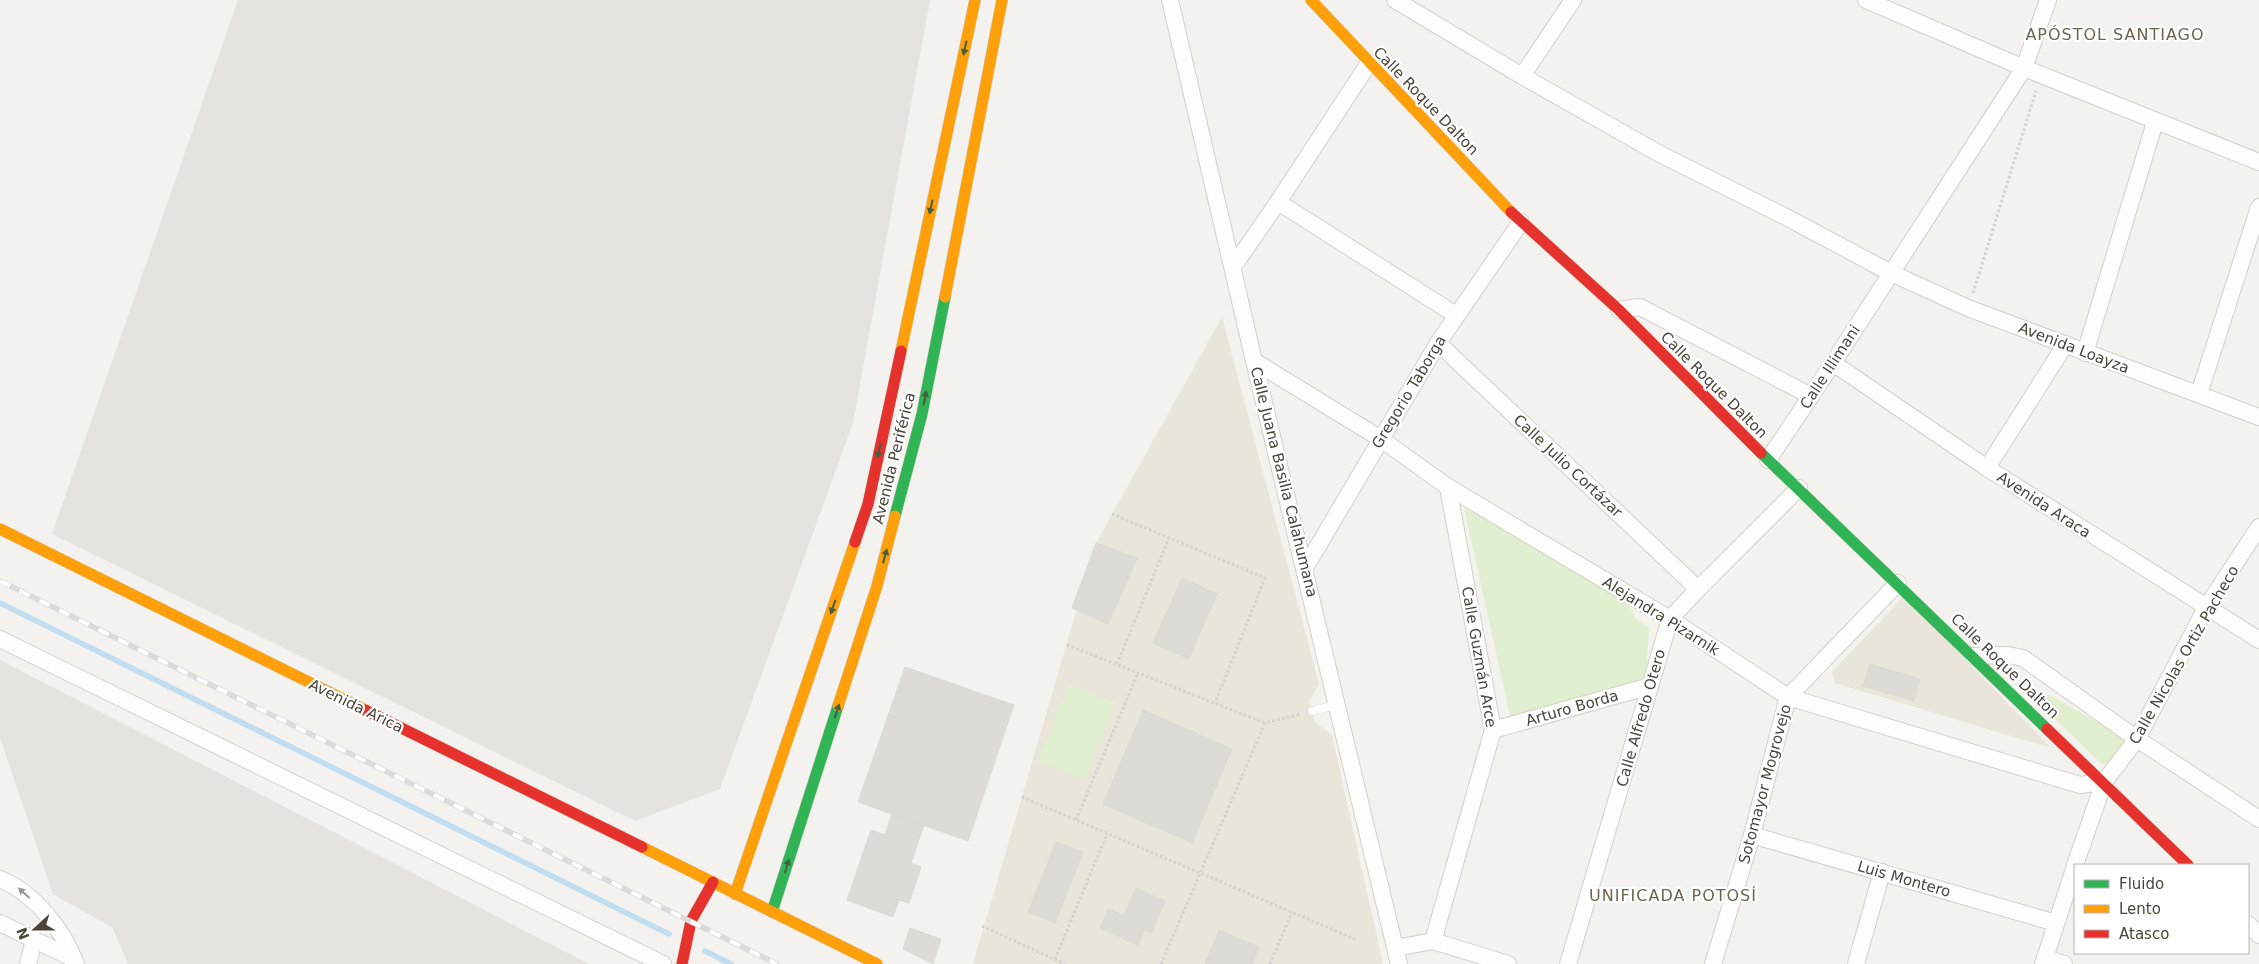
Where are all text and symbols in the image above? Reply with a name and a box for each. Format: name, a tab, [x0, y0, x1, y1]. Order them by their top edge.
district label: APÓSTOL SANTIAGO	[2025, 25, 2205, 44]
one-way arrow	[960, 40, 968, 56]
street label: Calle Roque Dalton	[1370, 43, 1482, 159]
one-way arrow	[927, 199, 935, 214]
street label: Avenida Loayza	[2016, 319, 2132, 377]
street label: Calle Illimani	[1796, 322, 1864, 412]
street label: Calle Roque Dalton	[1657, 328, 1771, 442]
street label: Gregorio Taborga	[1368, 332, 1450, 452]
street label: Calle Juana Basilia Calahumana	[1247, 365, 1321, 599]
street label: Avenida Periférica	[869, 390, 919, 526]
one-way arrow	[921, 390, 929, 406]
street label: Calle Julio Cortázar	[1510, 411, 1627, 522]
one-way arrow	[875, 444, 883, 459]
street label: Avenida Araca	[1994, 468, 2094, 542]
one-way arrow	[881, 548, 889, 563]
street label: Calle Nicolas Ortiz Pacheco	[2125, 562, 2243, 748]
street label: Alejandra Pizarnik	[1599, 573, 1723, 659]
street label: Calle Guzmán Arce	[1458, 585, 1500, 729]
one-way arrow	[829, 599, 836, 614]
street label: Calle Roque Dalton	[1947, 610, 2063, 722]
street label: Calle Alfredo Otero	[1613, 647, 1669, 789]
street label: Avenida Arica	[306, 675, 406, 737]
street label: Arturo Borda	[1524, 686, 1620, 730]
street label: Sotomayor Mogrovejo	[1735, 702, 1795, 866]
one-way arrow	[833, 703, 841, 718]
street label: Luis Montero	[1855, 857, 1953, 901]
one-way arrow	[783, 858, 791, 873]
legend	[2074, 864, 2249, 954]
text: Fluido	[2119, 875, 2164, 893]
district label: UNIFICADA POTOSÍ	[1589, 886, 1757, 905]
one-way arrow	[19, 887, 31, 899]
text: Lento	[2119, 900, 2161, 918]
north arrow	[10, 904, 60, 954]
text: N	[13, 925, 32, 942]
text: Atasco	[2119, 925, 2169, 943]

